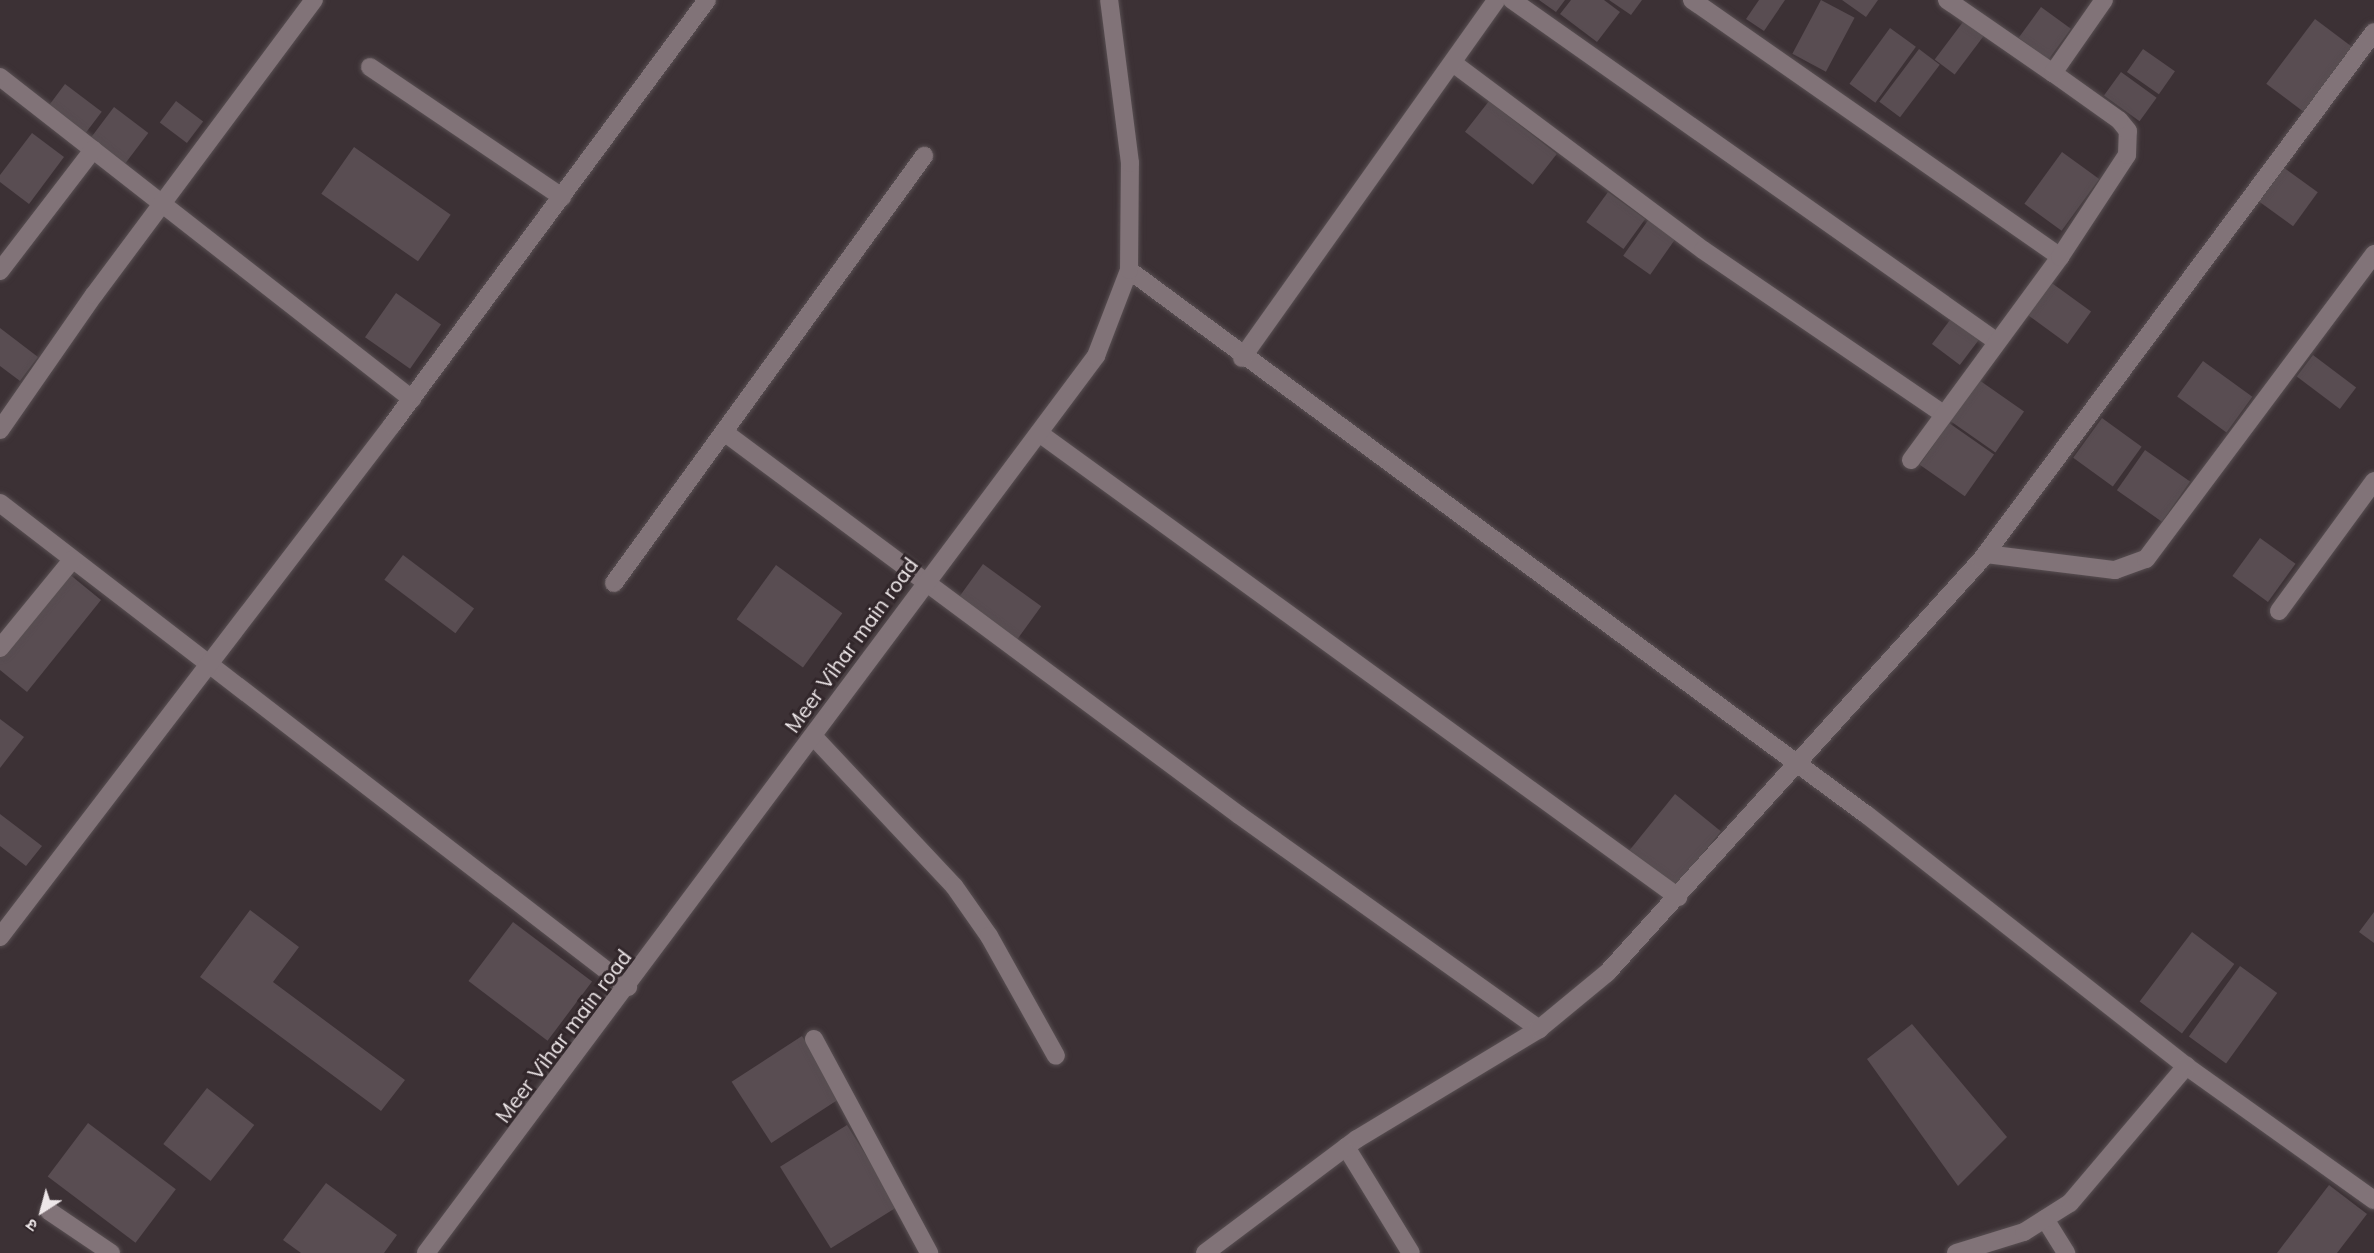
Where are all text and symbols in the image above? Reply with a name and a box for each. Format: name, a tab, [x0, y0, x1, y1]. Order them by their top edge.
street label: Meer Vihar main road	[779, 553, 923, 737]
street label: Meer Vihar main road	[490, 945, 636, 1127]
north arrow	[12, 1181, 72, 1241]
text: उ	[22, 1215, 41, 1236]

